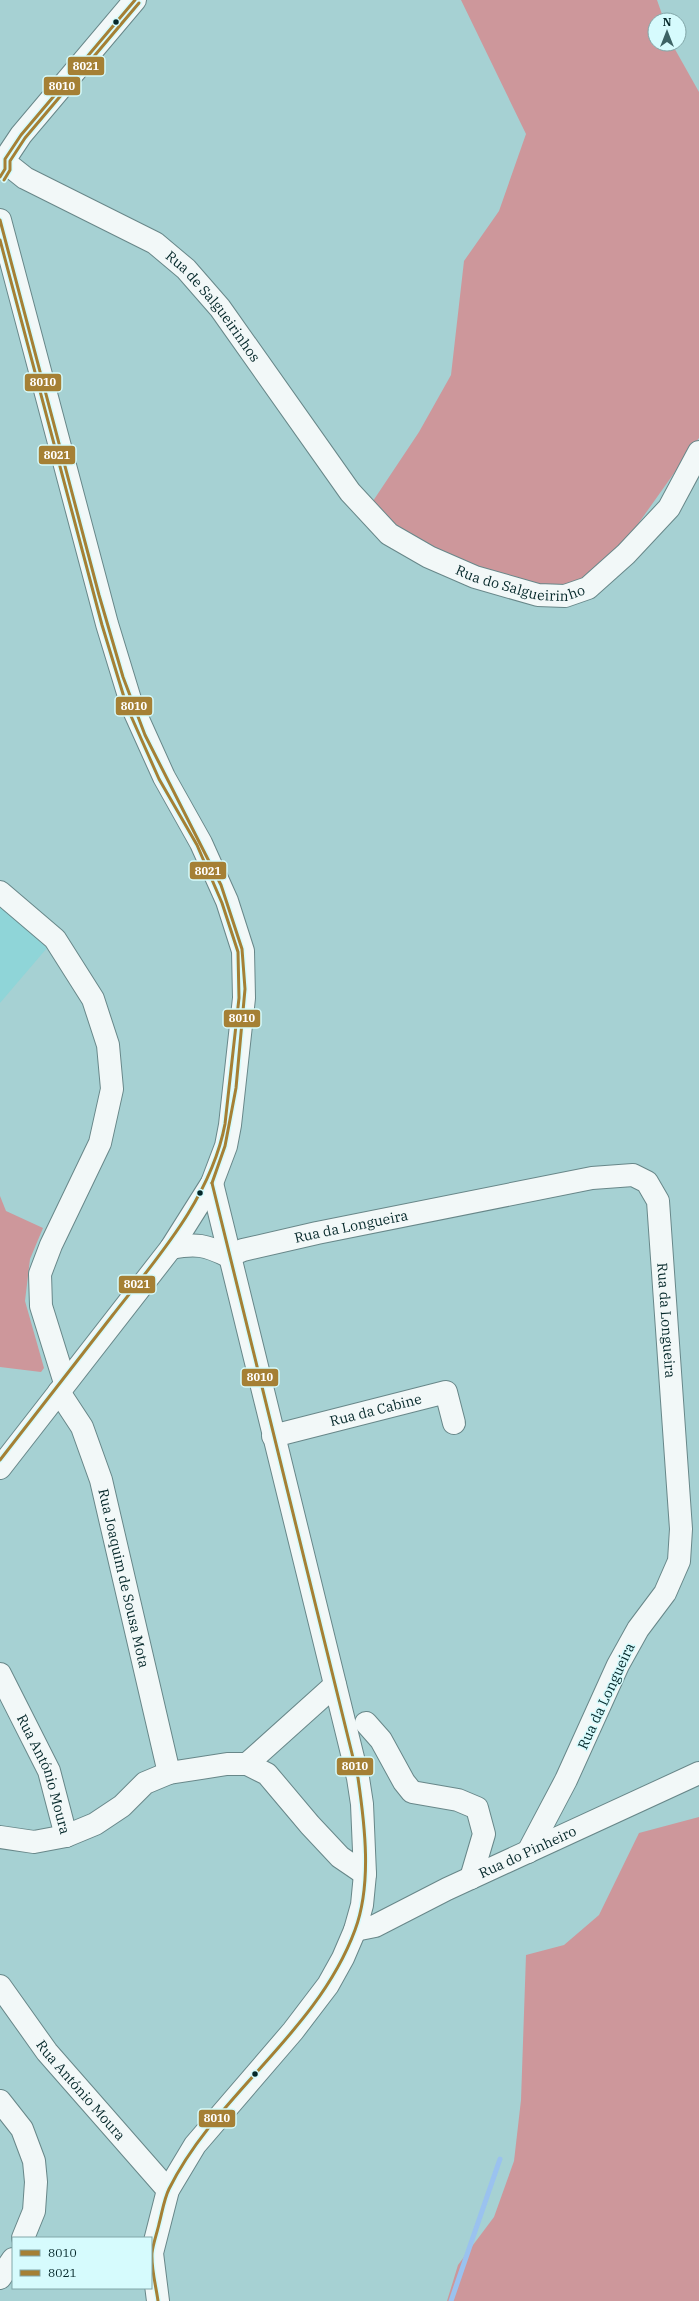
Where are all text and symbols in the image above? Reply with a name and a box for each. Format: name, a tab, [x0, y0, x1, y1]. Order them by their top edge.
north arrow	[647, 12, 687, 52]
text: N	[663, 15, 672, 29]
unlabelled marker	[111, 17, 121, 27]
line badge: 8021	[67, 56, 105, 76]
text: 8021	[73, 59, 100, 73]
line badge: 8010	[43, 76, 81, 96]
text: 8010	[49, 79, 76, 93]
street label: Rua de Salgueirinhos	[162, 247, 264, 366]
line badge: 8010	[24, 373, 62, 392]
text: 8010	[30, 375, 57, 389]
line badge: 8021	[38, 445, 76, 465]
text: 8021	[44, 448, 71, 462]
street label: Rua do Salgueirinho	[453, 561, 587, 605]
line badge: 8010	[115, 696, 153, 716]
text: 8010	[121, 699, 148, 713]
line badge: 8021	[189, 861, 227, 880]
text: 8021	[195, 864, 222, 878]
line badge: 8010	[223, 1009, 261, 1028]
text: 8010	[229, 1011, 256, 1025]
unlabelled marker	[195, 1188, 205, 1198]
street label: Rua da Longueira	[293, 1206, 410, 1247]
street label: Rua da Longueira	[653, 1262, 679, 1379]
line badge: 8021	[118, 1275, 156, 1294]
text: 8021	[124, 1277, 151, 1291]
line badge: 8010	[241, 1368, 279, 1387]
text: 8010	[247, 1370, 274, 1384]
street label: Rua da Cabine	[328, 1390, 424, 1430]
street label: Rua Joaquim de Sousa Mota	[94, 1487, 153, 1670]
street label: Rua da Longueira	[573, 1640, 639, 1752]
street label: Rua António Moura	[13, 1711, 74, 1837]
line badge: 8010	[336, 1757, 374, 1776]
text: 8010	[342, 1759, 369, 1773]
street label: Rua do Pinheiro	[476, 1822, 579, 1882]
street label: Rua António Moura	[32, 2036, 130, 2144]
unlabelled marker	[250, 2069, 260, 2079]
line badge: 8010	[198, 2109, 236, 2128]
text: 8010	[204, 2111, 231, 2125]
legend	[12, 2237, 152, 2289]
text: 8010	[48, 2245, 77, 2260]
text: 8021	[48, 2265, 77, 2280]

